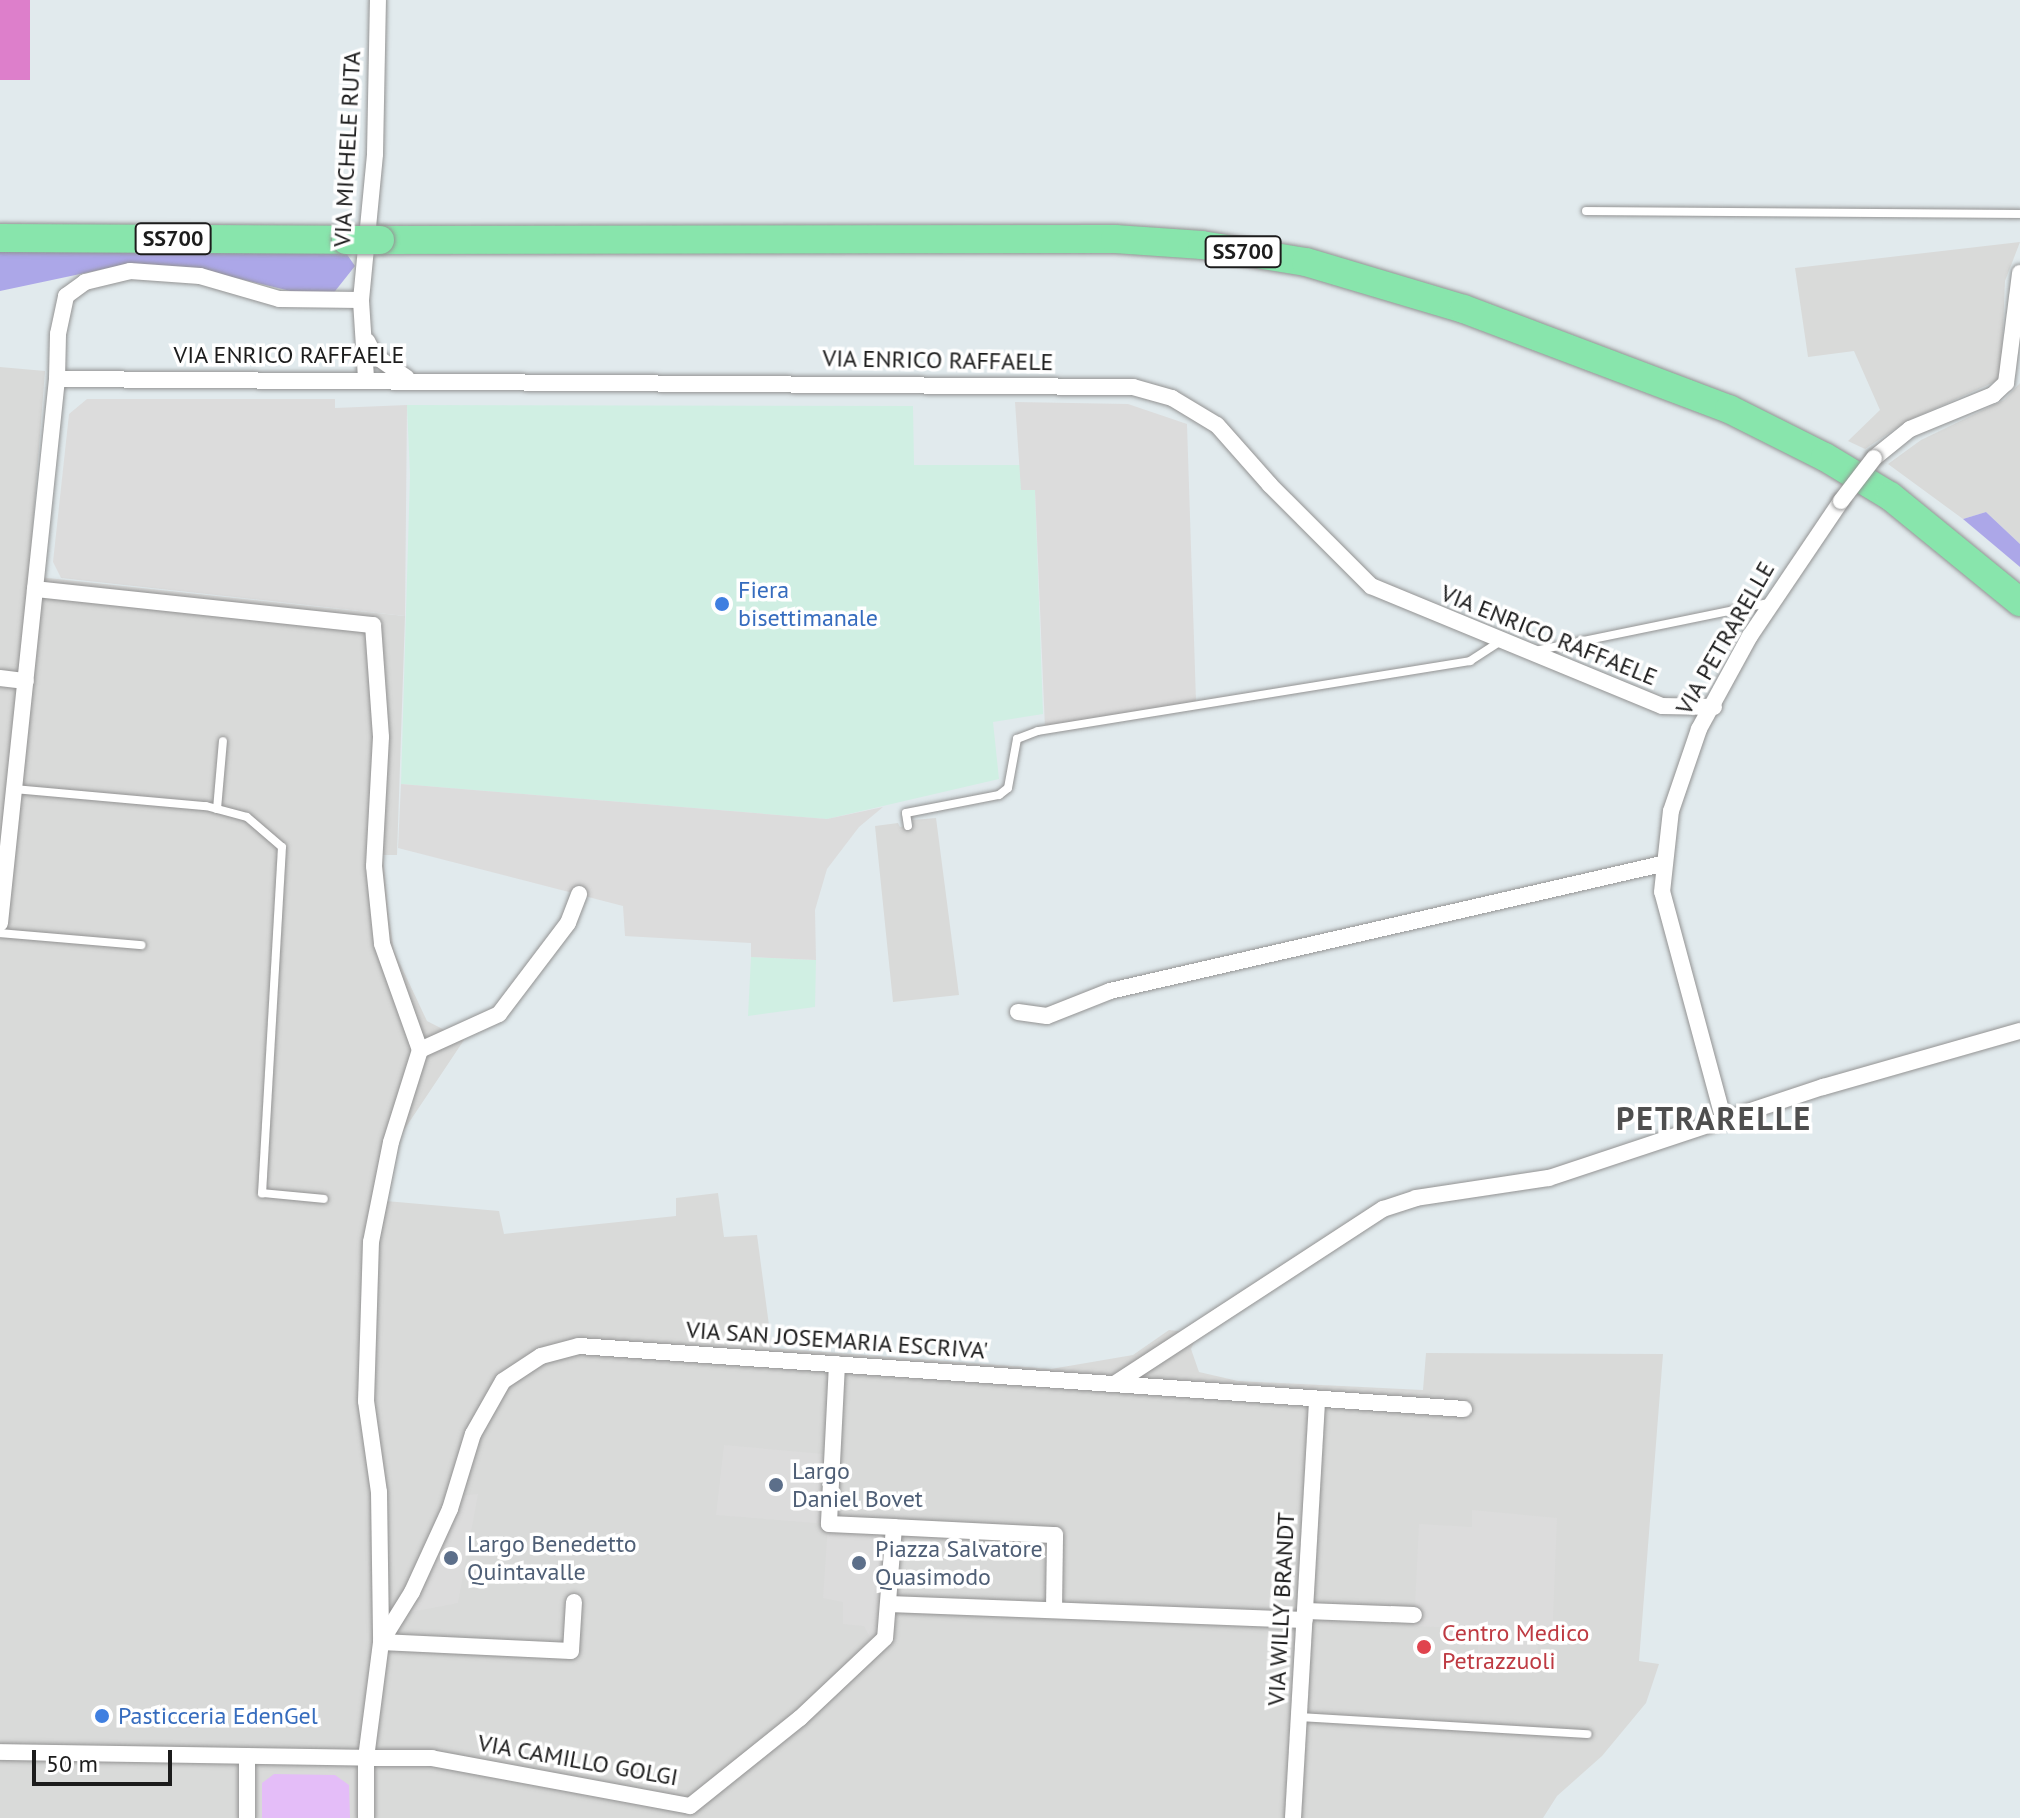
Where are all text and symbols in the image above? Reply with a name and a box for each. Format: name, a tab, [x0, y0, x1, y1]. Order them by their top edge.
street label: VIA MICHELE RUTA	[327, 50, 367, 248]
road number: SS700	[133, 221, 213, 257]
road number: SS700	[1203, 234, 1283, 270]
street label: VIA ENRICO RAFFAELE	[173, 341, 405, 369]
street label: VIA ENRICO RAFFAELE	[822, 344, 1054, 376]
street label: VIA PETRARELLE	[1669, 556, 1781, 720]
place label: Fiera bisettimanale	[738, 576, 878, 632]
street label: VIA ENRICO RAFFAELE	[1436, 578, 1662, 692]
marker: Fiera bisettimanale	[713, 595, 731, 613]
district label: PETRARELLE	[1616, 1099, 1812, 1137]
street label: VIA SAN JOSEMARIA ESCRIVA'	[684, 1315, 990, 1365]
place label: Largo Daniel Bovet	[792, 1457, 923, 1513]
marker: Largo Daniel Bovet	[767, 1476, 785, 1494]
street label: VIA WILLY BRANDT	[1261, 1511, 1301, 1707]
place label: Largo Benedetto Quintavalle	[467, 1530, 637, 1586]
place label: Piazza Salvatore Quasimodo	[875, 1535, 1043, 1591]
marker: Largo Benedetto Quintavalle	[442, 1549, 460, 1567]
marker: Piazza Salvatore Quasimodo	[850, 1554, 868, 1572]
place label: Centro Medico Petrazzuoli	[1442, 1619, 1589, 1675]
marker: Centro Medico Petrazzuoli	[1413, 1636, 1435, 1658]
place label: Pasticceria EdenGel	[118, 1702, 318, 1730]
marker: Pasticceria EdenGel	[93, 1707, 111, 1725]
street label: VIA CAMILLO GOLGI	[475, 1728, 681, 1792]
scale bar	[36, 1734, 176, 1784]
text: 50 m	[46, 1748, 98, 1779]

